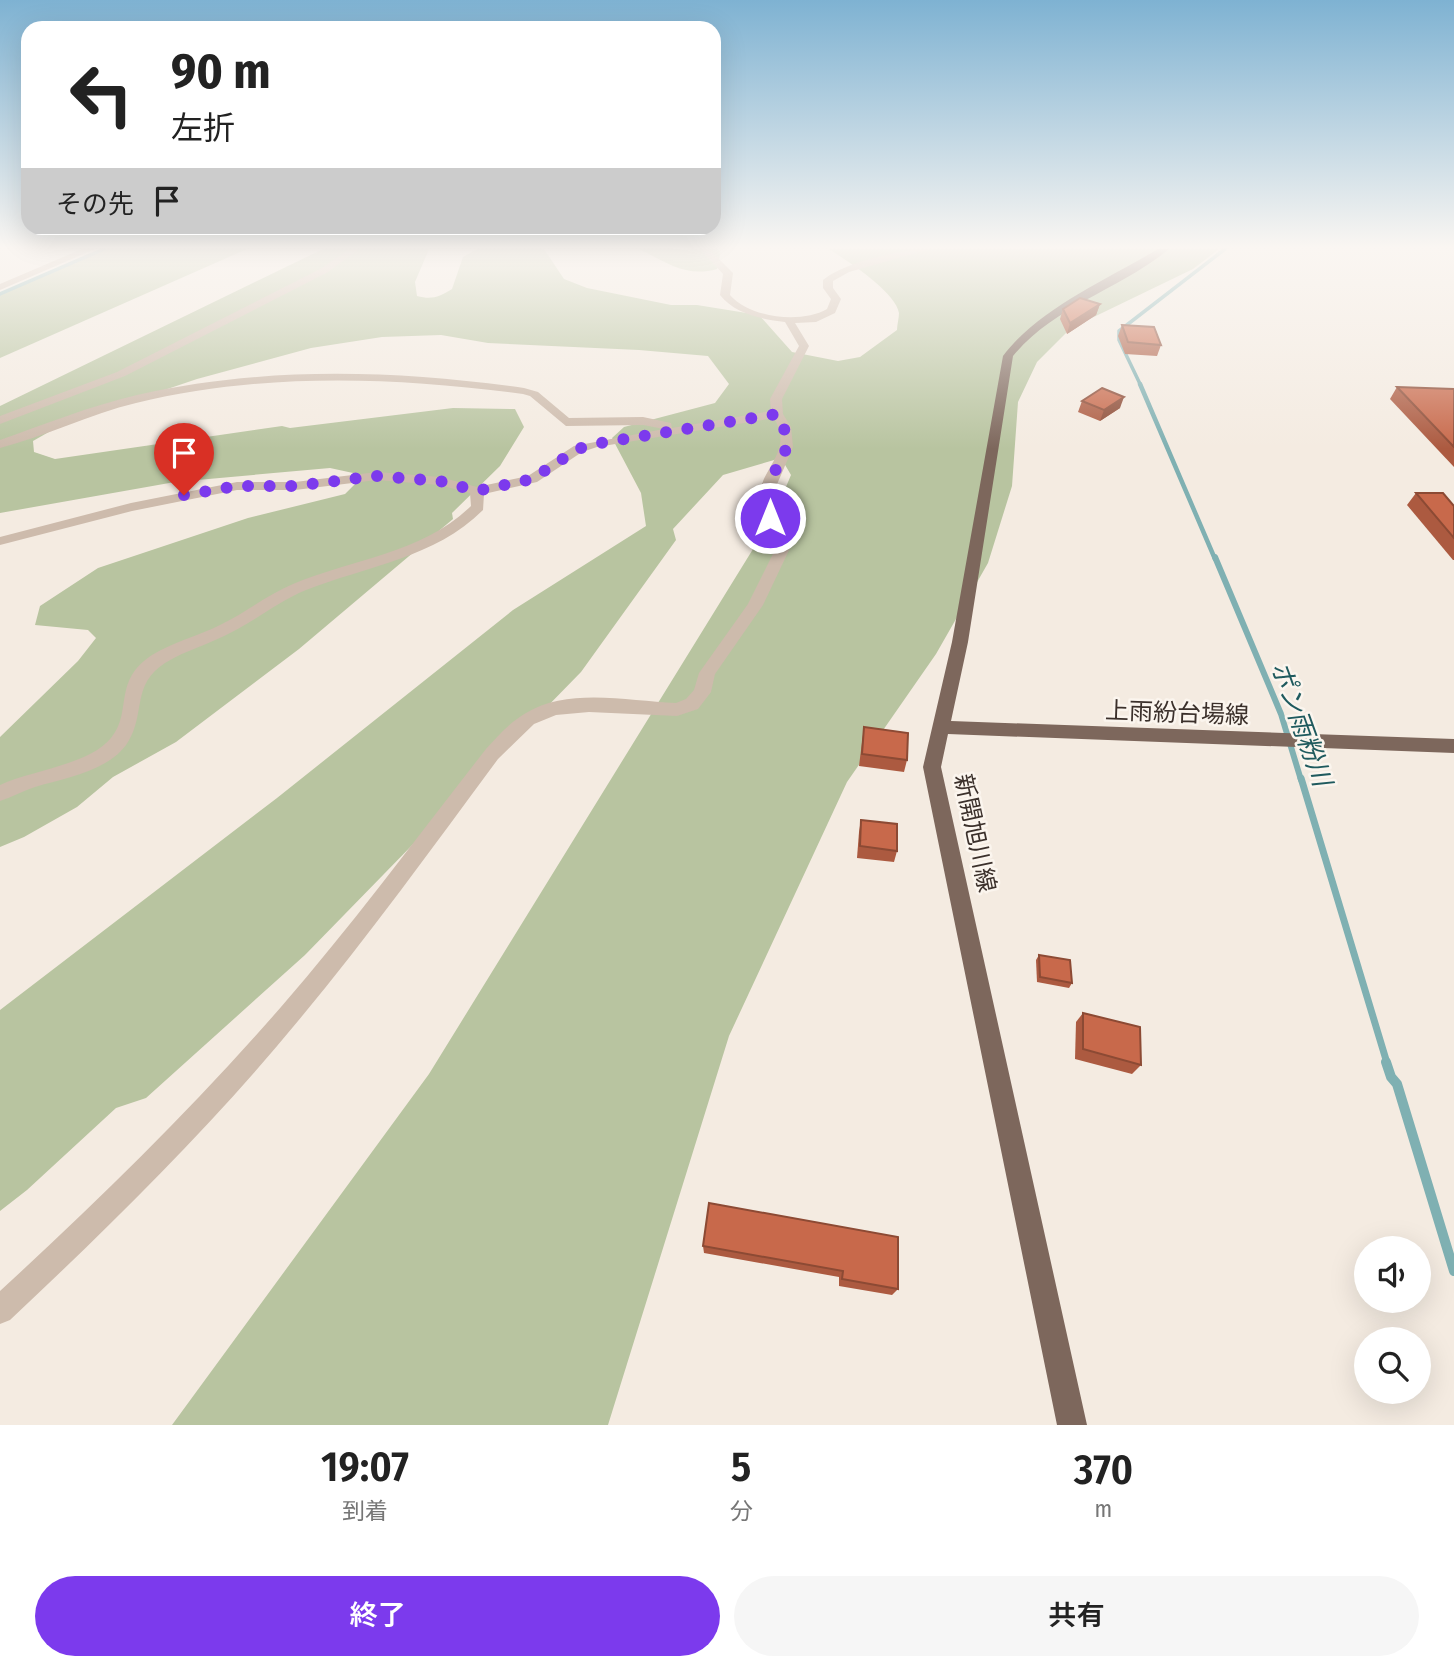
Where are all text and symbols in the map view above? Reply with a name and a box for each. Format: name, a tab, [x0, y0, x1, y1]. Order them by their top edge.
text: 90 m	[171, 42, 271, 101]
icon: left	[56, 49, 147, 140]
text: 左折	[171, 109, 235, 147]
icon: arrive	[148, 182, 186, 220]
text: その先	[56, 189, 134, 220]
pin	[154, 423, 214, 495]
icon: arrive	[165, 434, 203, 472]
position arrow	[733, 481, 807, 555]
water label: ポン雨粉川	[1264, 658, 1339, 793]
street label: 上雨紛台場線	[1105, 696, 1249, 730]
street label: 新開旭川線	[949, 771, 1001, 895]
map controls	[1354, 1236, 1431, 1404]
button: sound	[1354, 1236, 1431, 1313]
button: search	[1354, 1327, 1431, 1404]
text: 19:07	[321, 1442, 409, 1492]
text: 5	[731, 1442, 751, 1492]
text: 370	[1074, 1445, 1133, 1495]
text: m	[1095, 1495, 1112, 1523]
text: 到着	[342, 1497, 388, 1525]
text: 分	[730, 1497, 753, 1525]
button: 終了	[35, 1576, 720, 1656]
button: 共有	[734, 1576, 1419, 1656]

